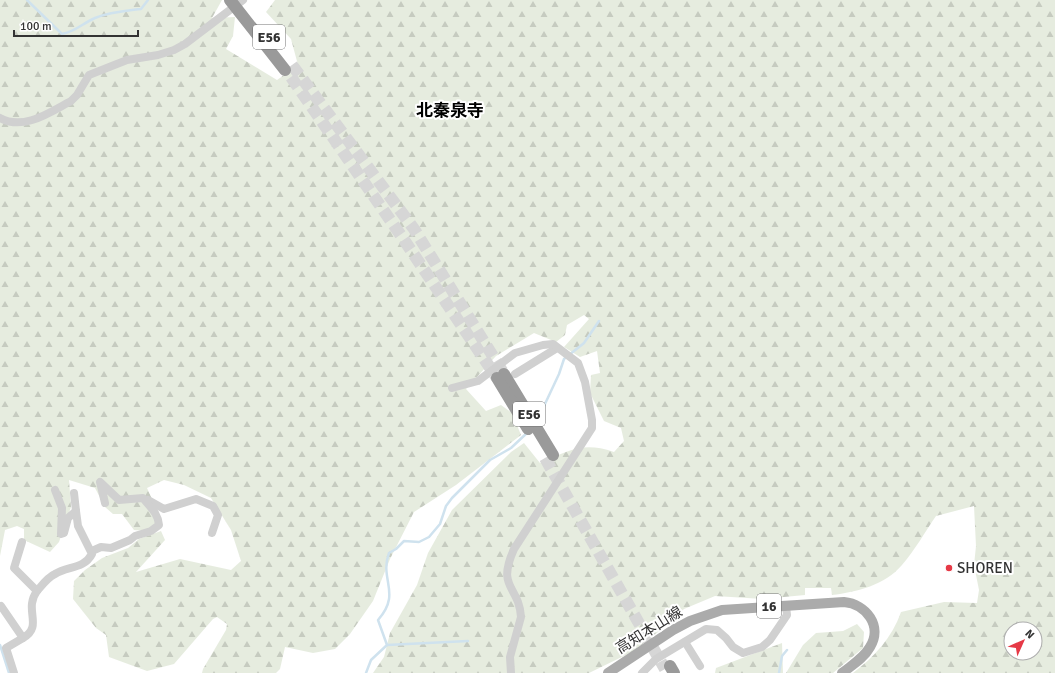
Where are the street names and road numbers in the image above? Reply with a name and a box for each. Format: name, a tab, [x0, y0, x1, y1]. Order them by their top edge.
road number: E56	[253, 25, 285, 49]
road number: E56	[513, 402, 545, 426]
road number: 16	[757, 594, 781, 618]
street label: 高知本山線	[612, 602, 686, 658]

